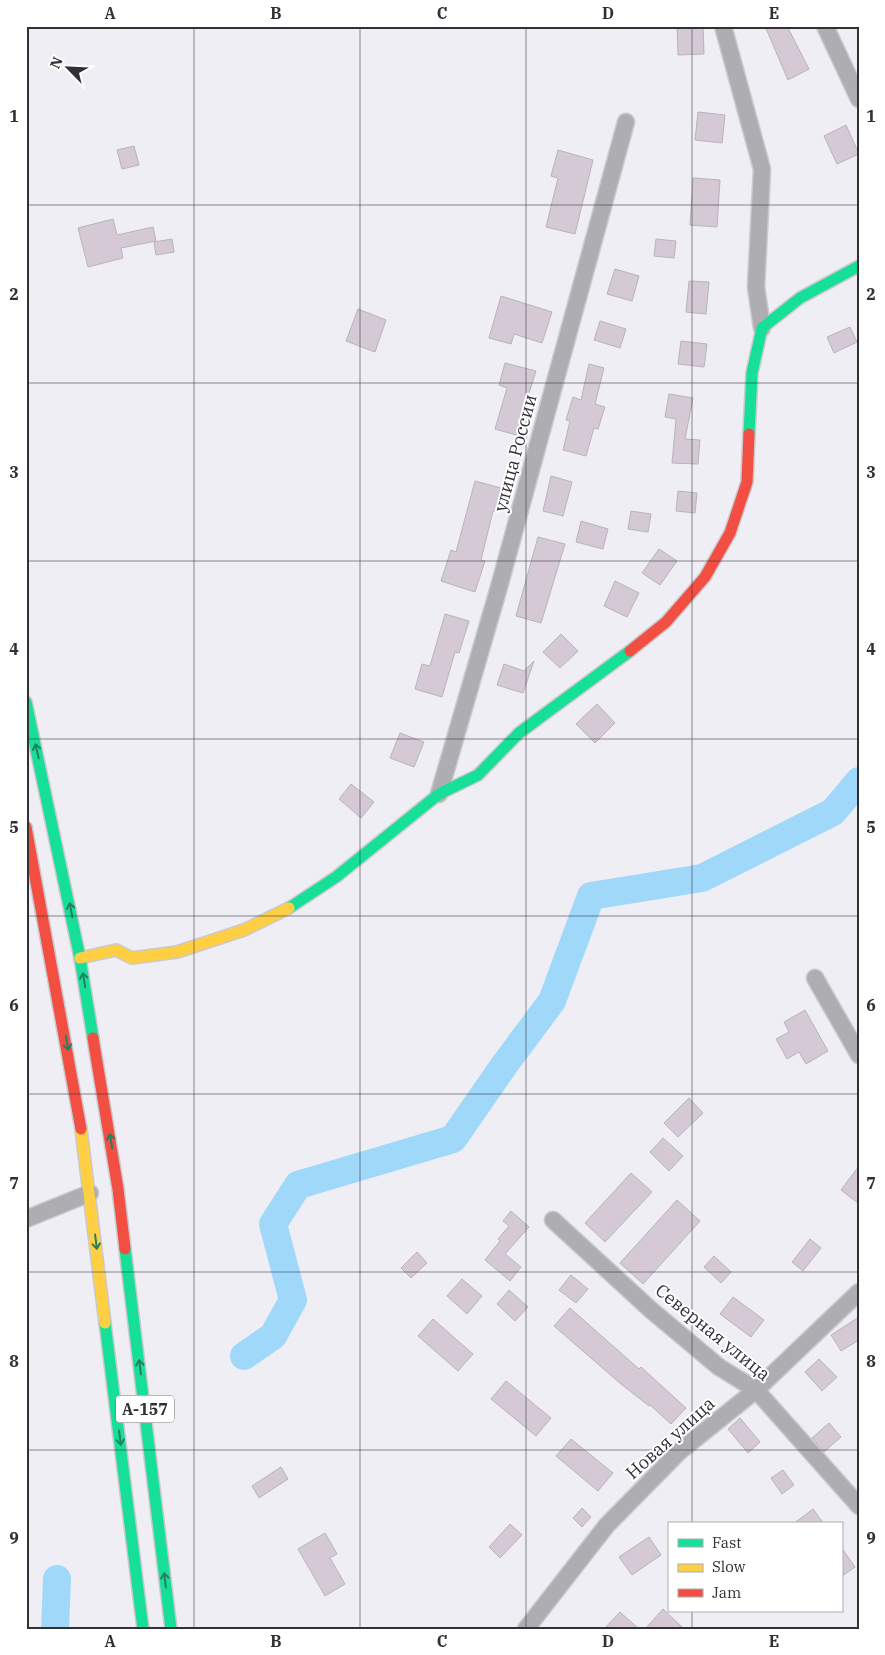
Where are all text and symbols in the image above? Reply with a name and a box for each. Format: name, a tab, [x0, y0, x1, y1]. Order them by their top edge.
text: A	[104, 3, 116, 23]
text: B	[270, 3, 282, 23]
text: C	[437, 3, 447, 23]
text: D	[602, 3, 614, 23]
text: E	[769, 3, 779, 23]
north arrow	[42, 42, 92, 92]
text: N	[46, 54, 67, 71]
text: 1	[9, 106, 19, 126]
text: 1	[866, 106, 876, 126]
text: 2	[9, 284, 19, 304]
text: 2	[866, 284, 876, 304]
street label: улица России	[488, 392, 542, 514]
text: 3	[9, 462, 19, 482]
text: 3	[866, 462, 876, 482]
text: 4	[9, 639, 19, 659]
text: 4	[866, 639, 876, 659]
one-way arrow	[32, 744, 42, 760]
text: 5	[9, 817, 19, 837]
text: 5	[866, 817, 876, 837]
one-way arrow	[66, 902, 75, 918]
one-way arrow	[79, 973, 89, 989]
text: 6	[9, 995, 19, 1015]
text: 6	[866, 995, 876, 1015]
one-way arrow	[62, 1034, 72, 1050]
one-way arrow	[105, 1133, 115, 1149]
text: 7	[9, 1173, 19, 1193]
text: 7	[866, 1173, 876, 1193]
one-way arrow	[91, 1234, 101, 1250]
street label: Северная улица	[651, 1278, 775, 1386]
text: 8	[9, 1351, 19, 1371]
text: 8	[866, 1351, 876, 1371]
one-way arrow	[135, 1359, 145, 1375]
street label: Новая улица	[621, 1392, 720, 1484]
road number: А-157	[116, 1396, 174, 1422]
one-way arrow	[115, 1430, 125, 1446]
legend	[668, 1522, 842, 1612]
text: 9	[9, 1528, 19, 1548]
text: 9	[866, 1528, 876, 1548]
text: Fast	[712, 1533, 742, 1552]
text: Slow	[712, 1557, 746, 1576]
one-way arrow	[160, 1573, 170, 1589]
text: Jam	[712, 1583, 741, 1602]
text: A	[104, 1631, 116, 1651]
text: B	[270, 1631, 282, 1651]
text: C	[437, 1631, 447, 1651]
text: D	[602, 1631, 614, 1651]
text: E	[769, 1631, 779, 1651]

